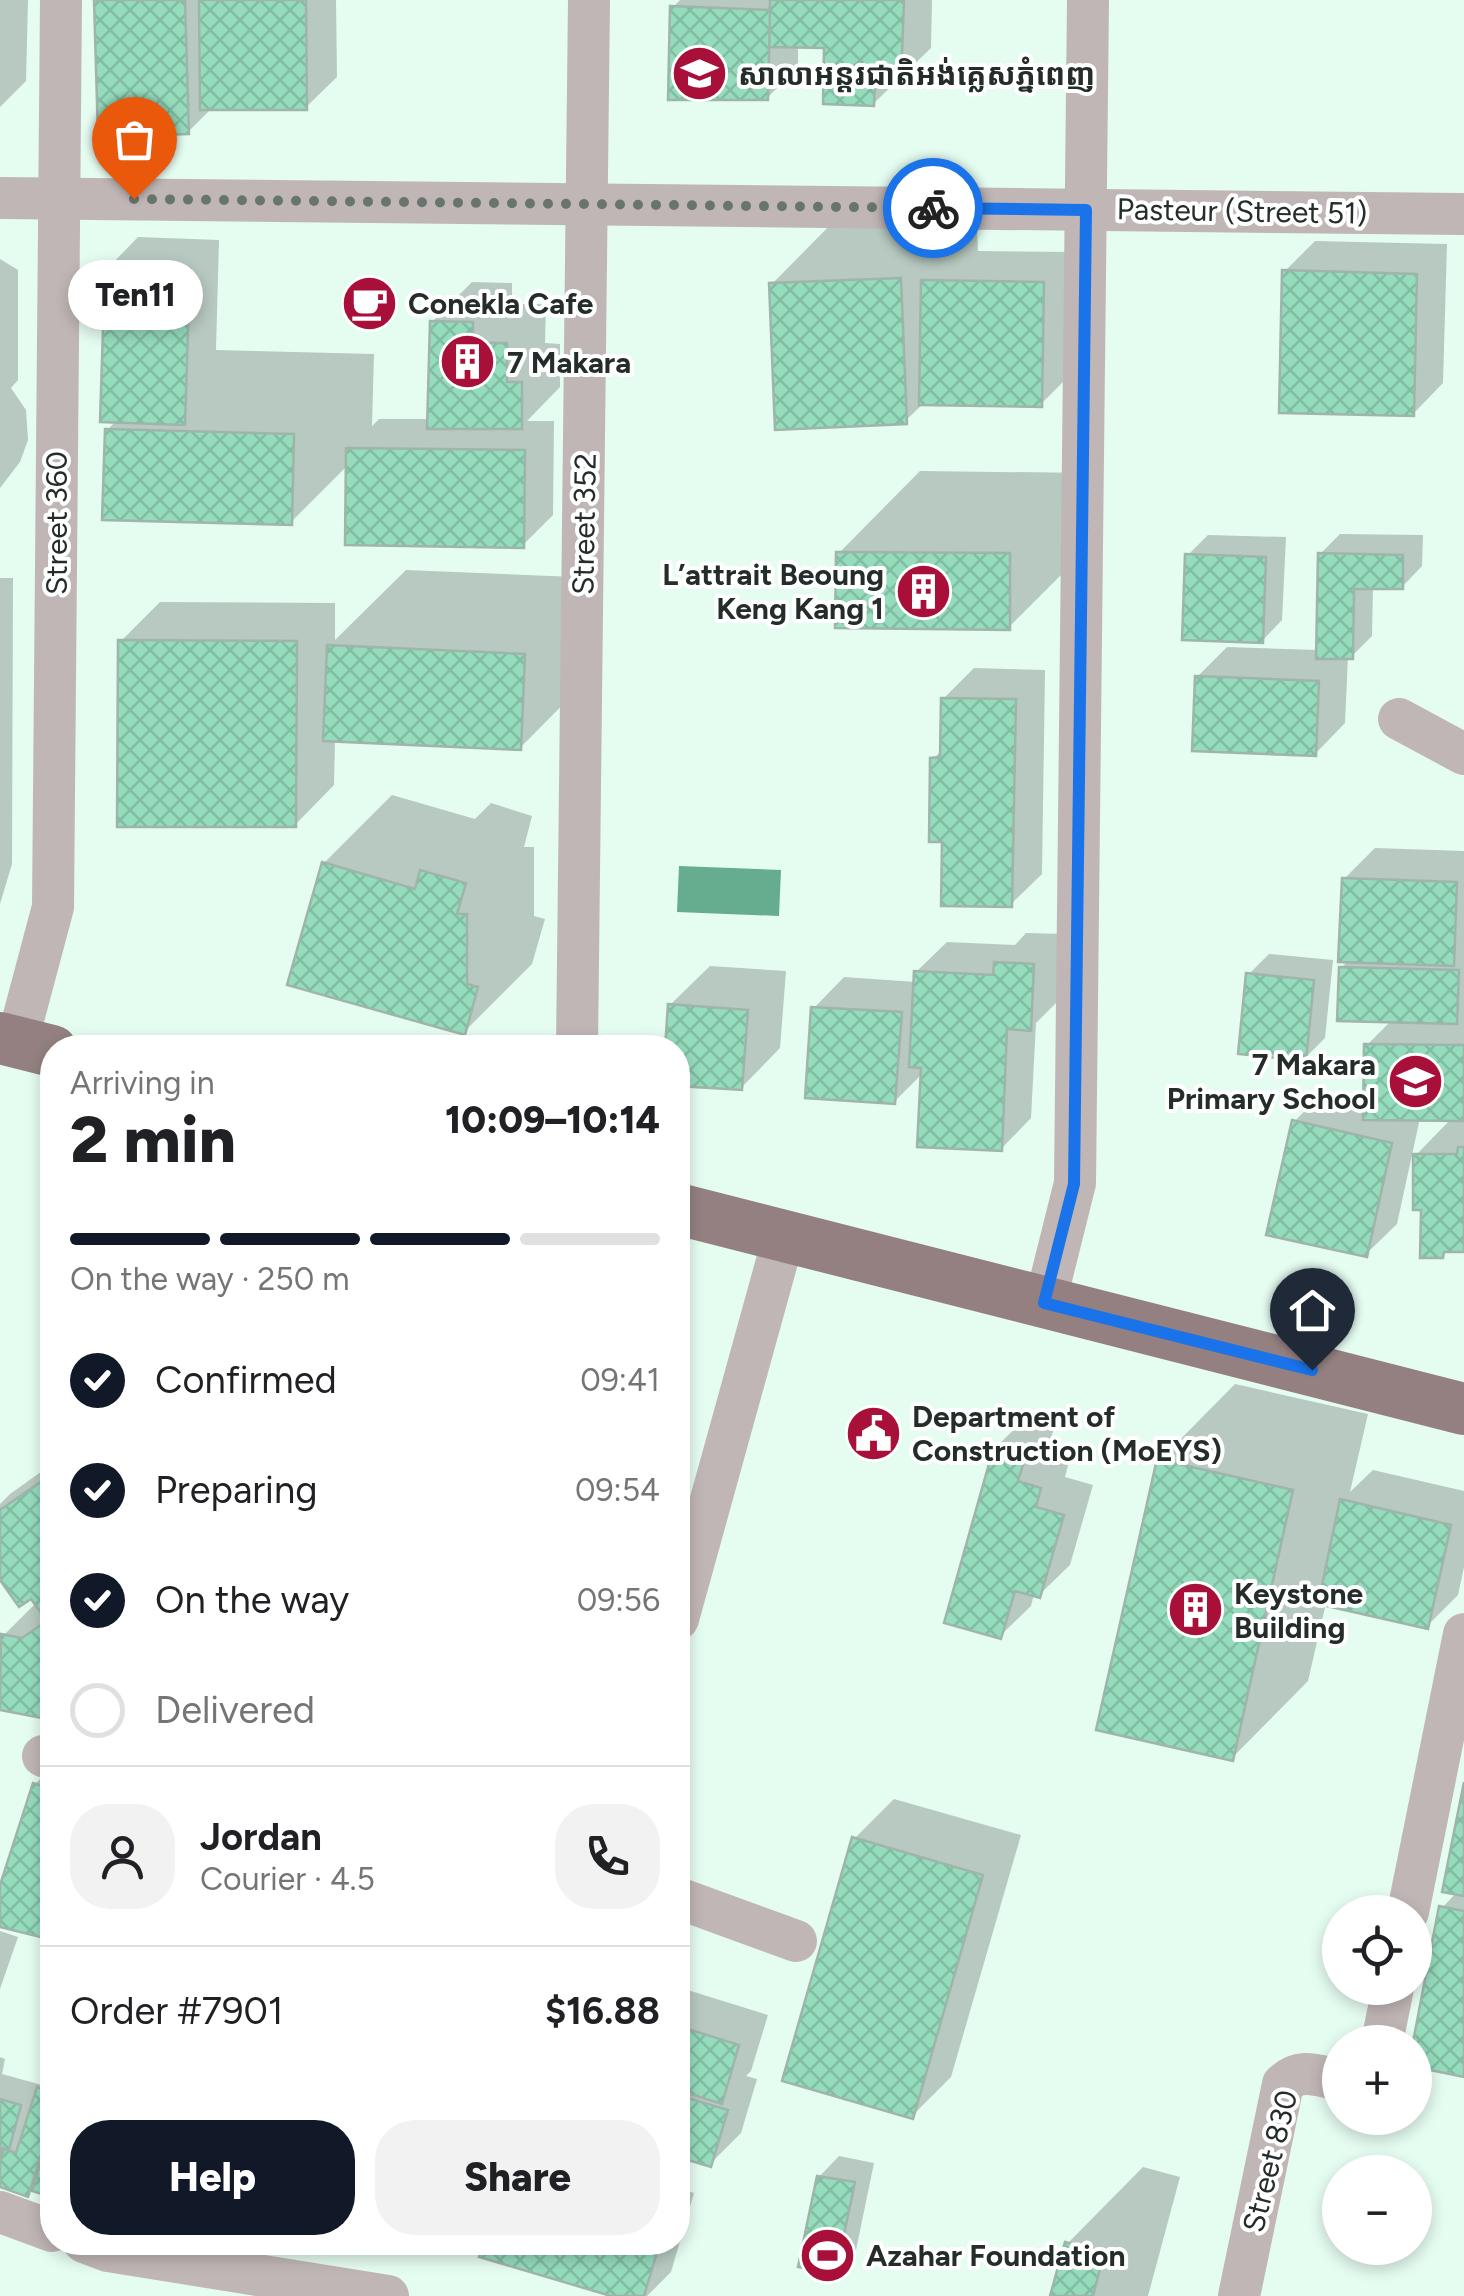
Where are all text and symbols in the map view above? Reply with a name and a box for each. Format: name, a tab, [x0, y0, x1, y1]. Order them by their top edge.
school or university icon: សាលាអន្តរជាតិអង់គ្លេសភ្នំពេញ	[669, 44, 729, 104]
place label: សាលាអន្តរជាតិអង់គ្លេសភ្នំពេញ	[738, 56, 1095, 93]
pin	[92, 97, 177, 200]
icon: bag	[107, 112, 162, 167]
courier	[883, 158, 983, 258]
icon: bike	[906, 181, 961, 236]
street label: Pasteur (Street 51)	[1116, 190, 1368, 232]
callout: Ten11	[66, 259, 202, 329]
cafe icon: Conekla Cafe	[339, 273, 399, 333]
text: Ten11	[95, 276, 176, 314]
place label: Conekla Cafe	[408, 285, 594, 322]
building icon: 7 Makara	[438, 332, 498, 392]
place label: 7 Makara	[507, 344, 631, 381]
street label: Street 360	[38, 451, 75, 595]
street label: Street 352	[564, 453, 604, 595]
place label: L’attrait Beoung Keng Kang 1	[662, 556, 884, 627]
building icon: L’attrait Beoung Keng Kang 1	[893, 561, 953, 621]
place label: 7 Makara Primary School	[1167, 1046, 1376, 1117]
school or university icon: 7 Makara Primary School	[1385, 1051, 1445, 1111]
text: Arriving in	[70, 1064, 215, 1102]
text: 10:09–10:14	[445, 1097, 660, 1143]
text: 2 min	[70, 1100, 236, 1178]
text: On the way · 250 m	[70, 1260, 349, 1298]
pin	[1270, 1268, 1355, 1371]
icon: home	[1285, 1283, 1340, 1338]
icon: check	[70, 1353, 125, 1408]
text: Confirmed	[155, 1357, 337, 1403]
text: 09:41	[580, 1361, 660, 1399]
place label: Department of Construction (MoEYS)	[912, 1398, 1222, 1469]
public building icon: Department of Construction (MoEYS)	[843, 1403, 903, 1463]
icon: check	[70, 1463, 125, 1518]
text: Preparing	[155, 1467, 317, 1513]
text: 09:54	[575, 1471, 660, 1509]
icon: check	[70, 1573, 125, 1628]
place label: Keystone Building	[1234, 1575, 1364, 1646]
text: On the way	[155, 1577, 349, 1623]
building icon: Keystone Building	[1165, 1580, 1225, 1640]
text: 09:56	[577, 1581, 660, 1619]
text: Delivered	[155, 1687, 315, 1733]
button: person	[70, 1804, 175, 1909]
button: phone	[555, 1804, 660, 1909]
text: Jordan	[200, 1814, 322, 1860]
text: Courier · 4.5	[200, 1860, 375, 1898]
map controls	[1322, 1895, 1432, 2265]
button: locate	[1322, 1895, 1432, 2005]
text: Order #7901	[70, 1988, 283, 2034]
text: $16.88	[545, 1988, 660, 2034]
button: +	[1322, 2025, 1432, 2135]
street label: Street 830	[1234, 2086, 1306, 2236]
button: Help	[70, 2120, 355, 2235]
button: Share	[375, 2120, 660, 2235]
button: −	[1322, 2155, 1432, 2265]
sports icon: Azahar Foundation	[797, 2225, 857, 2285]
place label: Azahar Foundation	[866, 2237, 1125, 2274]

